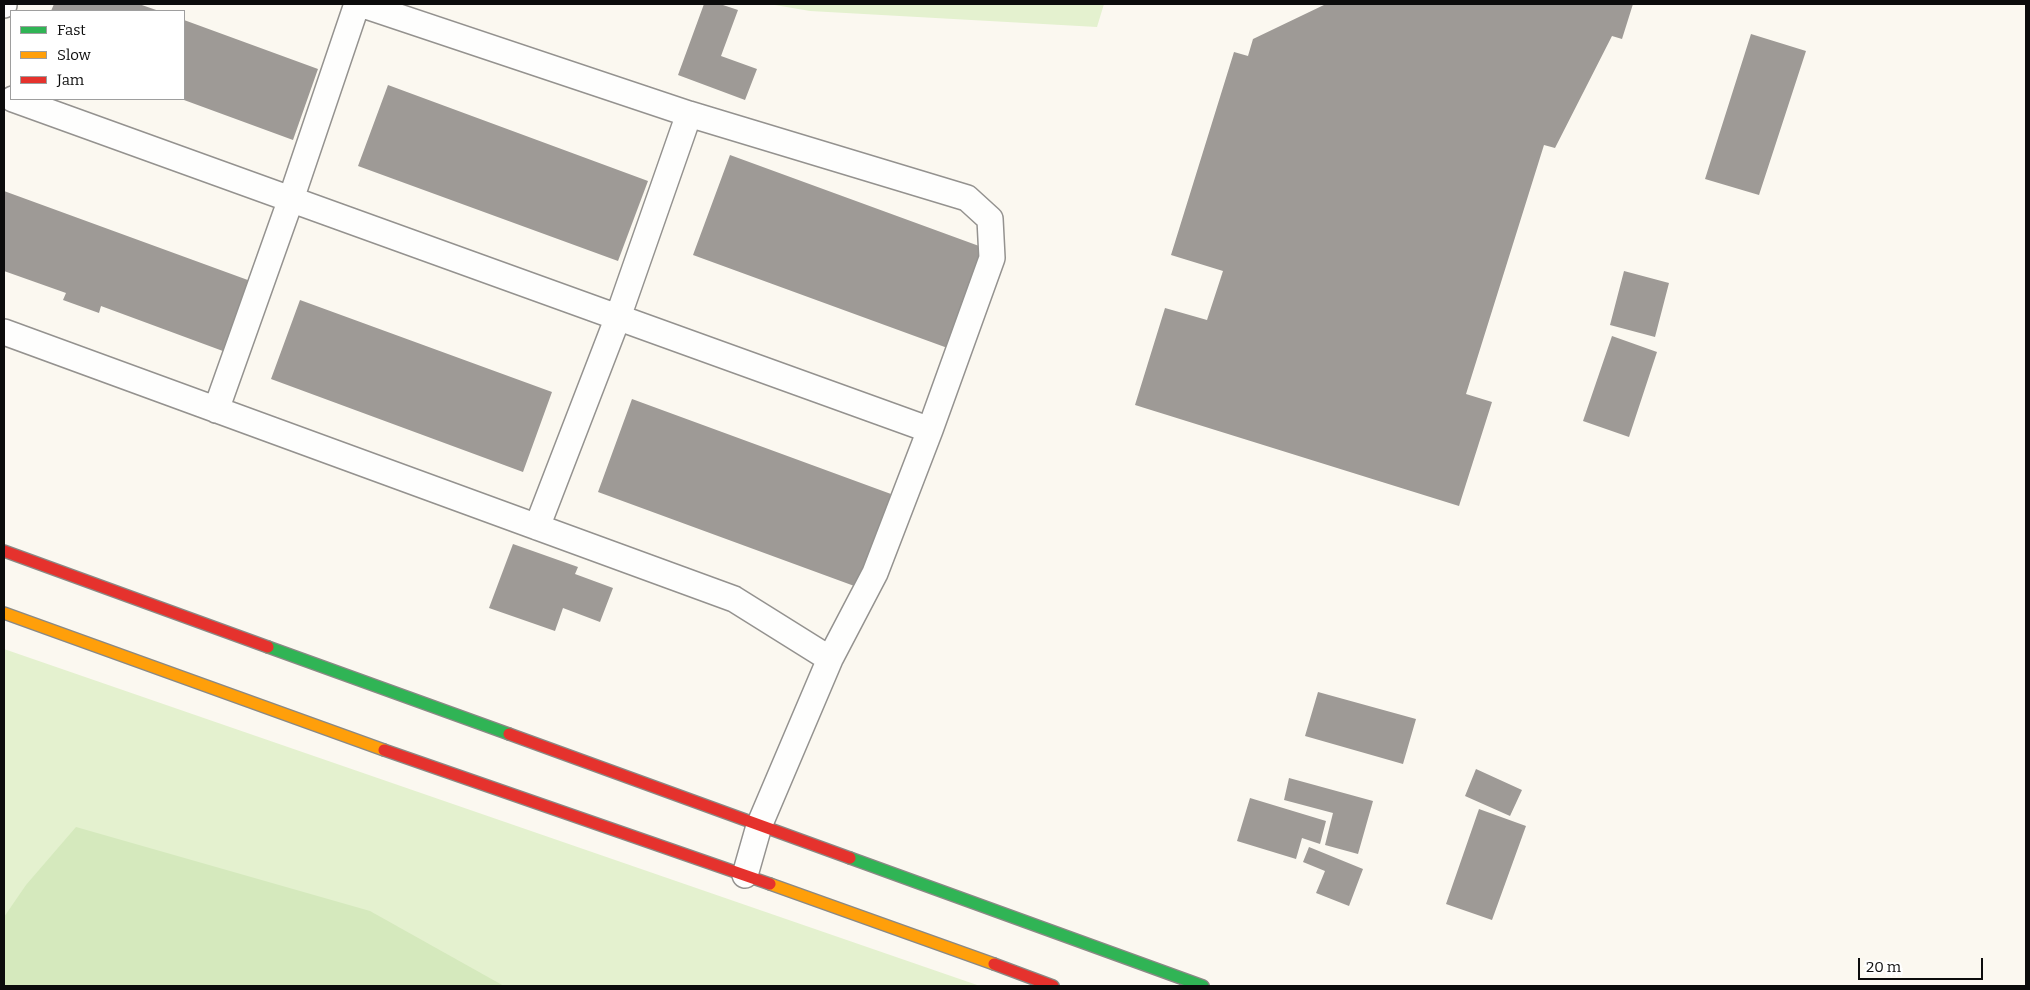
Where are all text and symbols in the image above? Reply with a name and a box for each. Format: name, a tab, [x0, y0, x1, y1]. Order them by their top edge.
legend	[10, 10, 185, 100]
text: Fast	[57, 21, 86, 39]
text: Slow	[57, 46, 91, 64]
text: Jam	[57, 71, 84, 89]
scale bar	[1860, 948, 1985, 980]
text: 20 m	[1866, 958, 1901, 976]

